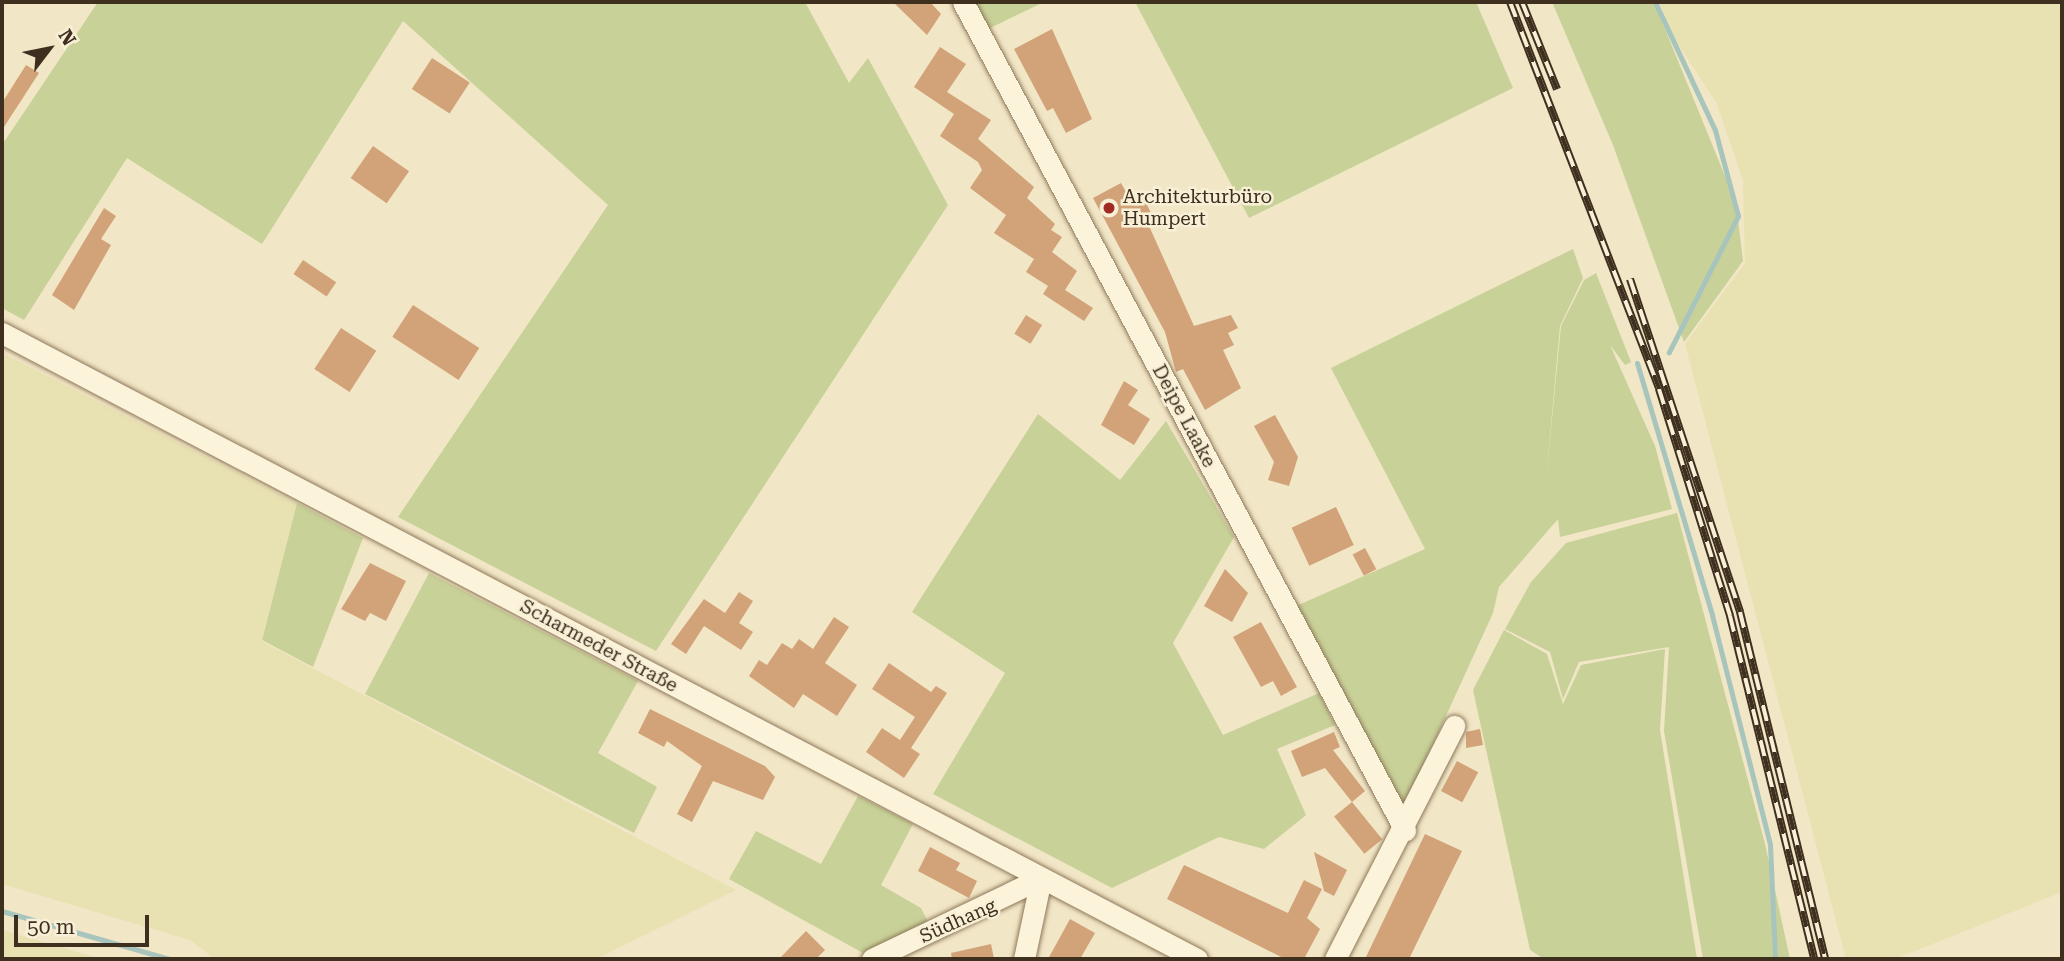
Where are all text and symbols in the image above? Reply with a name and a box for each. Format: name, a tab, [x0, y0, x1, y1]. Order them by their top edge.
north arrow	[14, 14, 84, 84]
text: N	[54, 25, 81, 50]
place label: Architekturbüro Humpert	[1123, 186, 1272, 230]
marker: Architekturbüro Humpert	[1101, 200, 1117, 216]
street label: Deipe Laake	[1147, 361, 1221, 471]
street label: Scharmeder Straße	[516, 595, 682, 697]
street label: Südhang	[916, 894, 1000, 948]
scale bar	[18, 902, 152, 946]
text: 50 m	[27, 915, 75, 939]

